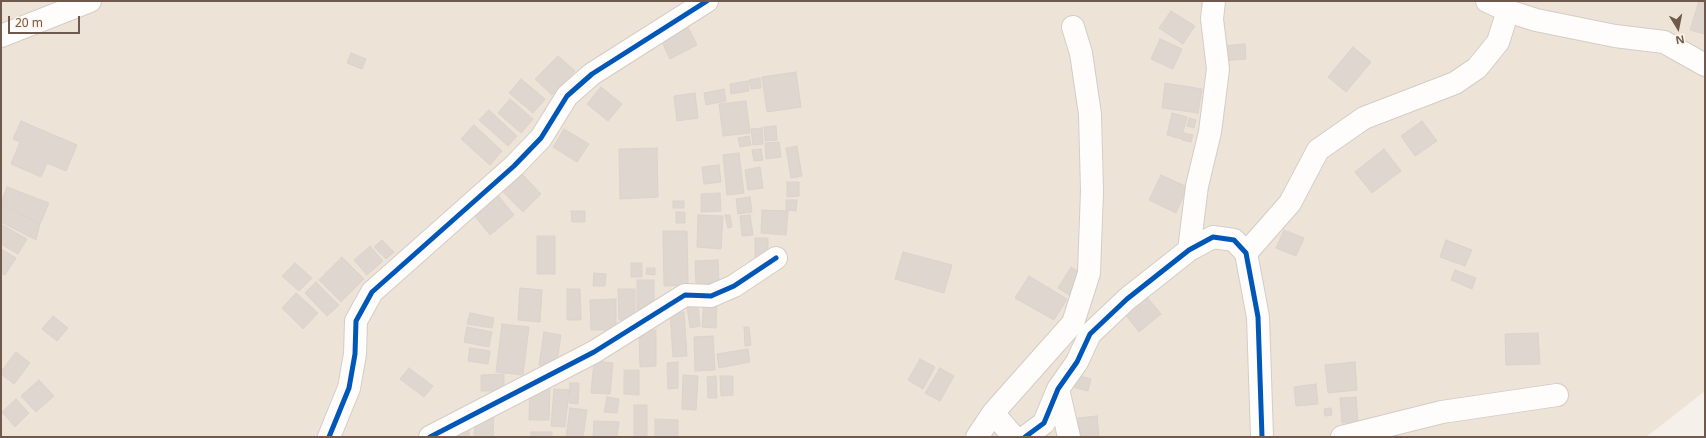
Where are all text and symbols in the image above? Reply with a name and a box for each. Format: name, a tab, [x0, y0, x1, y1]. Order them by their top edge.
scale bar	[10, 8, 82, 34]
north arrow	[1658, 8, 1698, 48]
text: 20 m	[15, 14, 43, 31]
text: N	[1674, 32, 1686, 48]

